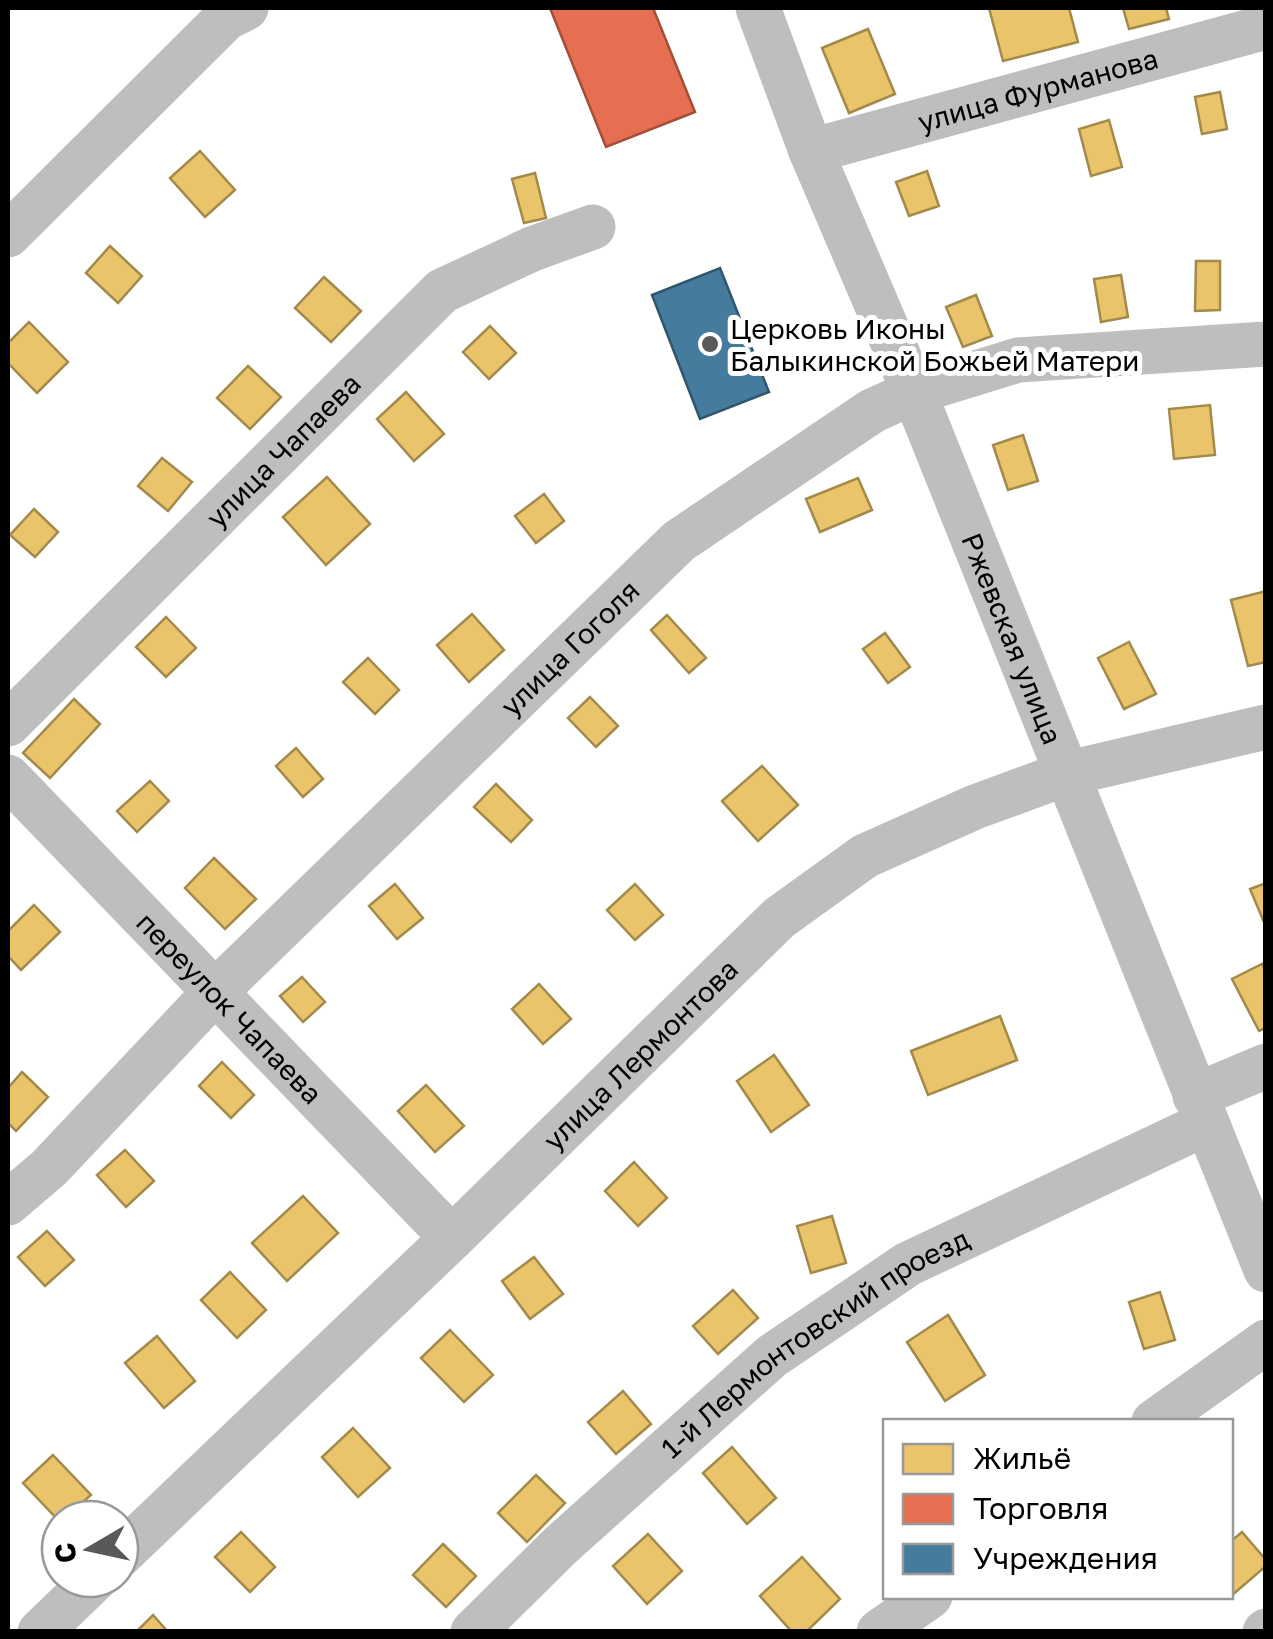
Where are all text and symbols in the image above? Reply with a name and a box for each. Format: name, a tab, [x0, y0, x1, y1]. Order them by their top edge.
street label: улица Фурманова	[914, 41, 1162, 138]
place label: Церковь Иконы Балыкинской Божьей Матери	[730, 312, 1139, 377]
marker: Церковь Иконы Балыкинской Божьей Матери	[699, 333, 721, 355]
street label: улица Чапаева	[199, 366, 367, 534]
street label: Ржевская улица	[956, 528, 1070, 749]
street label: улица Гоголя	[493, 573, 645, 722]
street label: переулок Чапаева	[130, 905, 329, 1110]
street label: улица Лермонтова	[536, 952, 744, 1156]
street label: 1-й Лермонтовский проезд	[654, 1221, 974, 1464]
legend	[883, 1419, 1233, 1599]
text: Жильё	[973, 1440, 1071, 1476]
text: Торговля	[973, 1490, 1108, 1526]
north arrow	[40, 1499, 140, 1599]
text: Учреждения	[973, 1540, 1158, 1576]
text: С	[47, 1541, 83, 1565]

